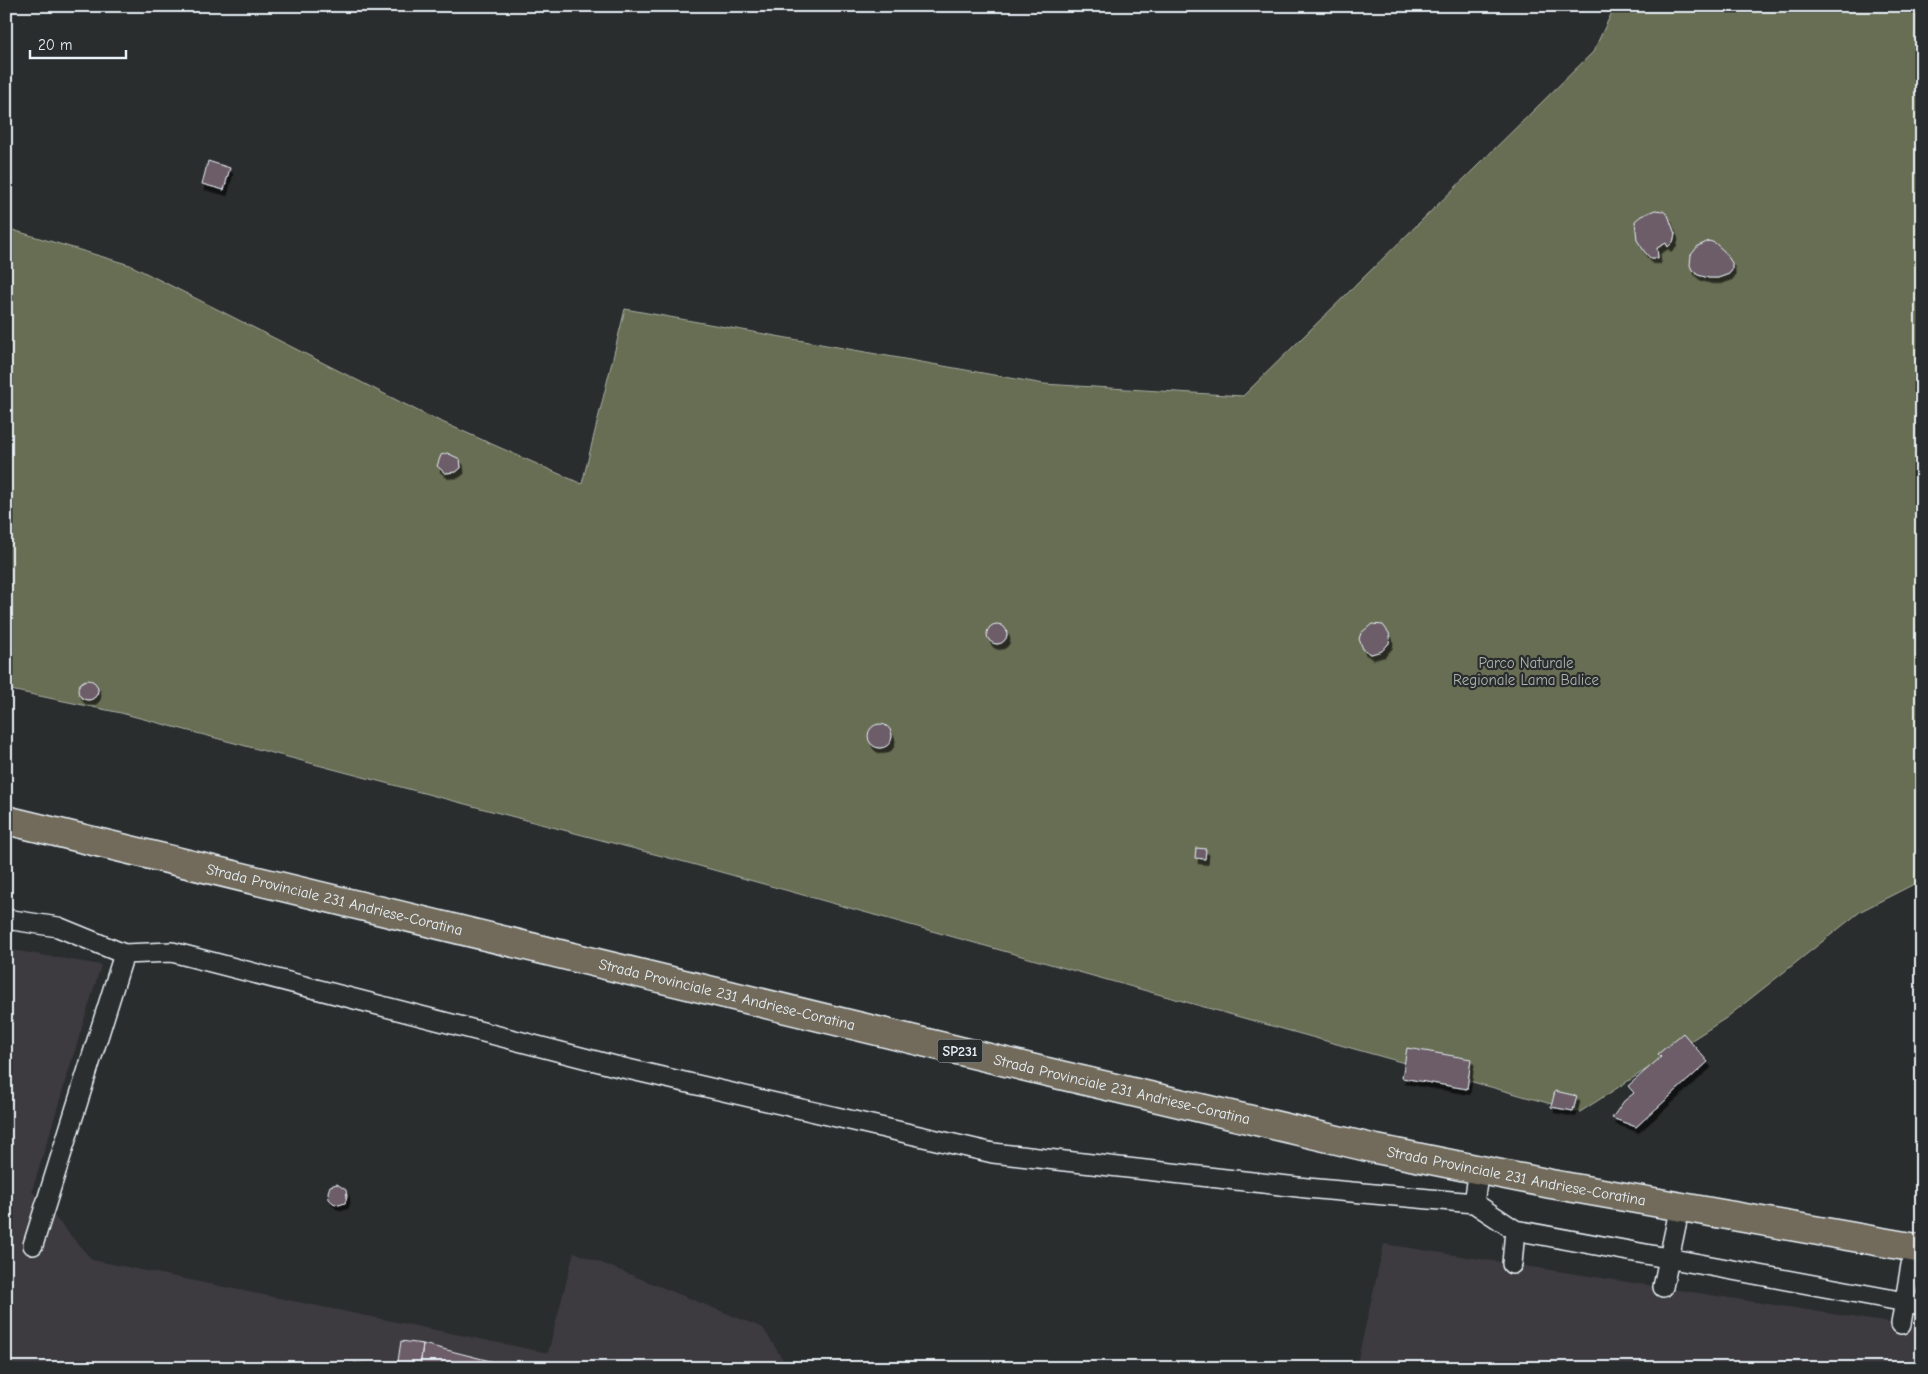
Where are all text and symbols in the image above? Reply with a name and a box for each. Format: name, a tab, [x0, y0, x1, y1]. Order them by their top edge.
scale bar	[30, 28, 126, 60]
text: 20 m	[38, 36, 72, 54]
park label: Parco Naturale Regionale Lama Balice	[1453, 654, 1599, 689]
street label: Strada Provinciale 231 Andriese-Coratina	[205, 860, 465, 939]
street label: Strada Provinciale 231 Andriese-Coratina	[597, 955, 857, 1034]
road number: SP231	[938, 1040, 982, 1062]
street label: Strada Provinciale 231 Andriese-Coratina	[992, 1050, 1252, 1128]
street label: Strada Provinciale 231 Andriese-Coratina	[1385, 1142, 1647, 1209]

